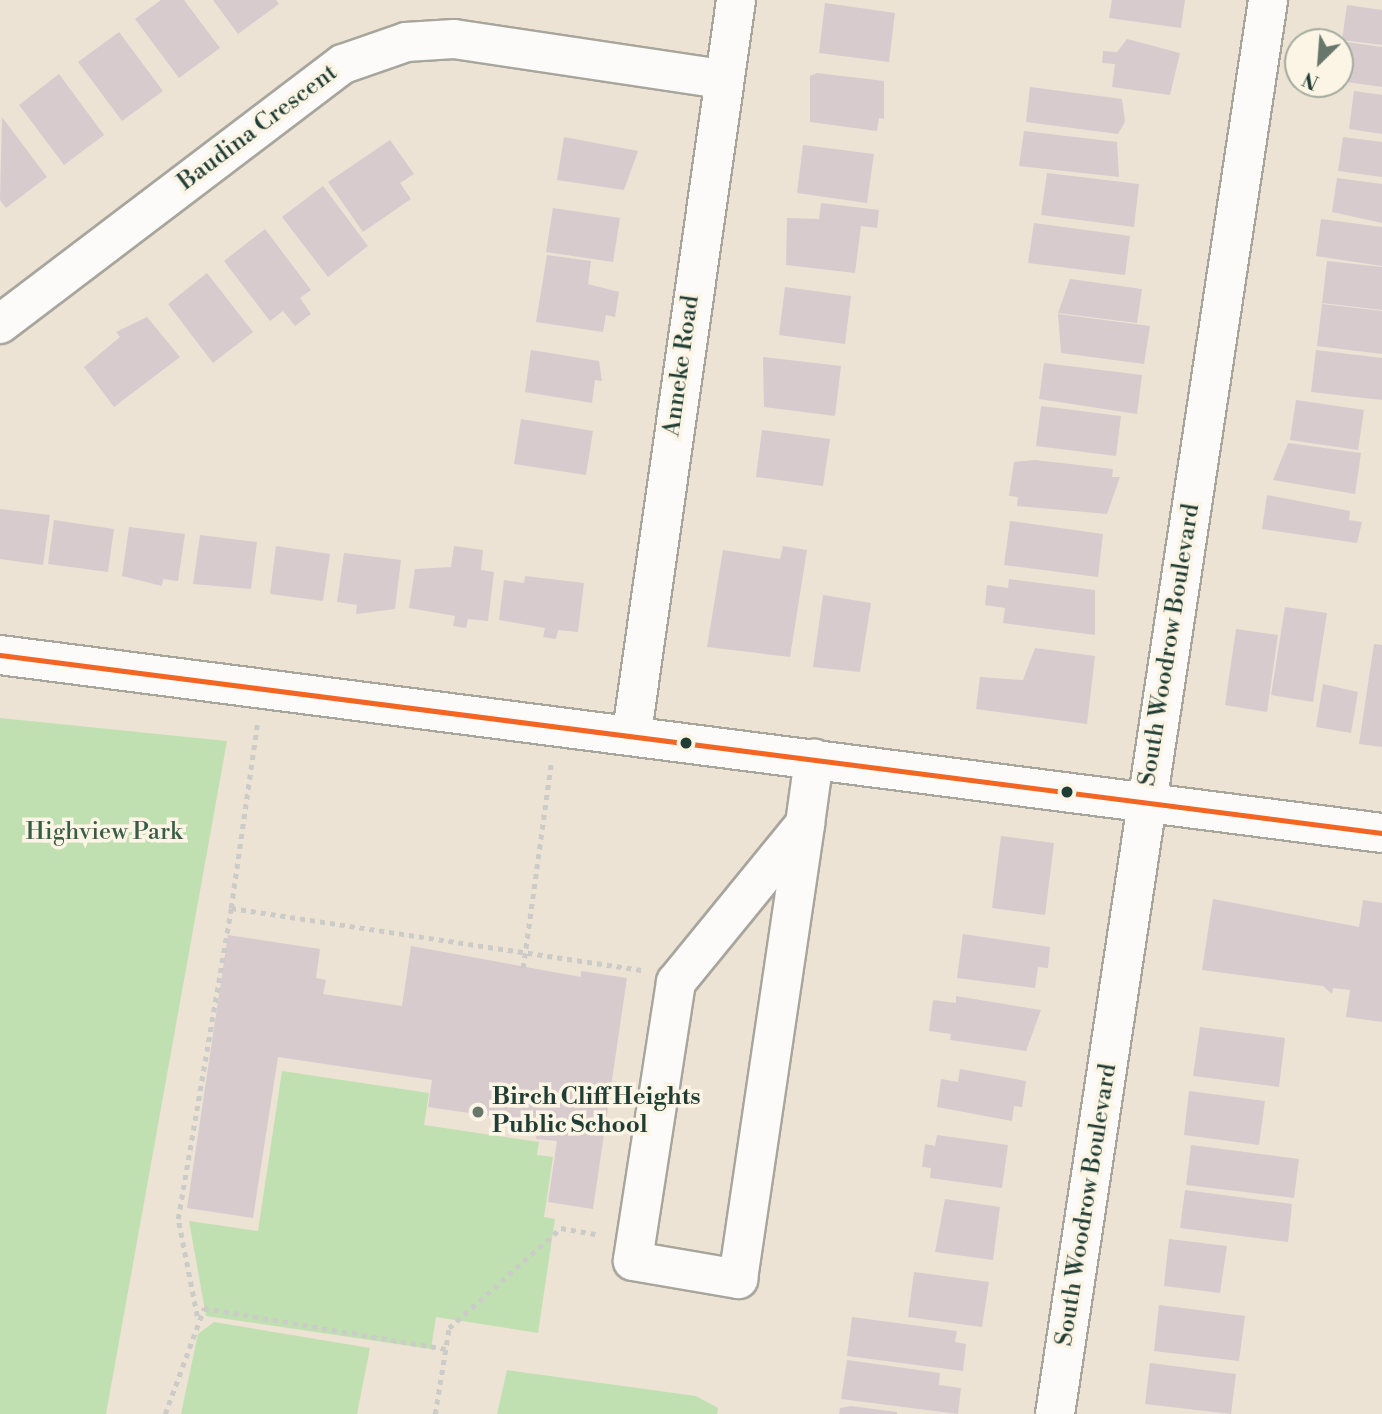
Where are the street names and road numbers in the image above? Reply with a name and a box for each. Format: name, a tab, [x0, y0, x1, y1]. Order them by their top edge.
street label: Baudina Crescent	[173, 59, 343, 197]
street label: Anneke Road	[658, 294, 706, 438]
street label: South Woodrow Boulevard	[1133, 502, 1207, 788]
street label: South Woodrow Boulevard	[1050, 1062, 1124, 1348]

